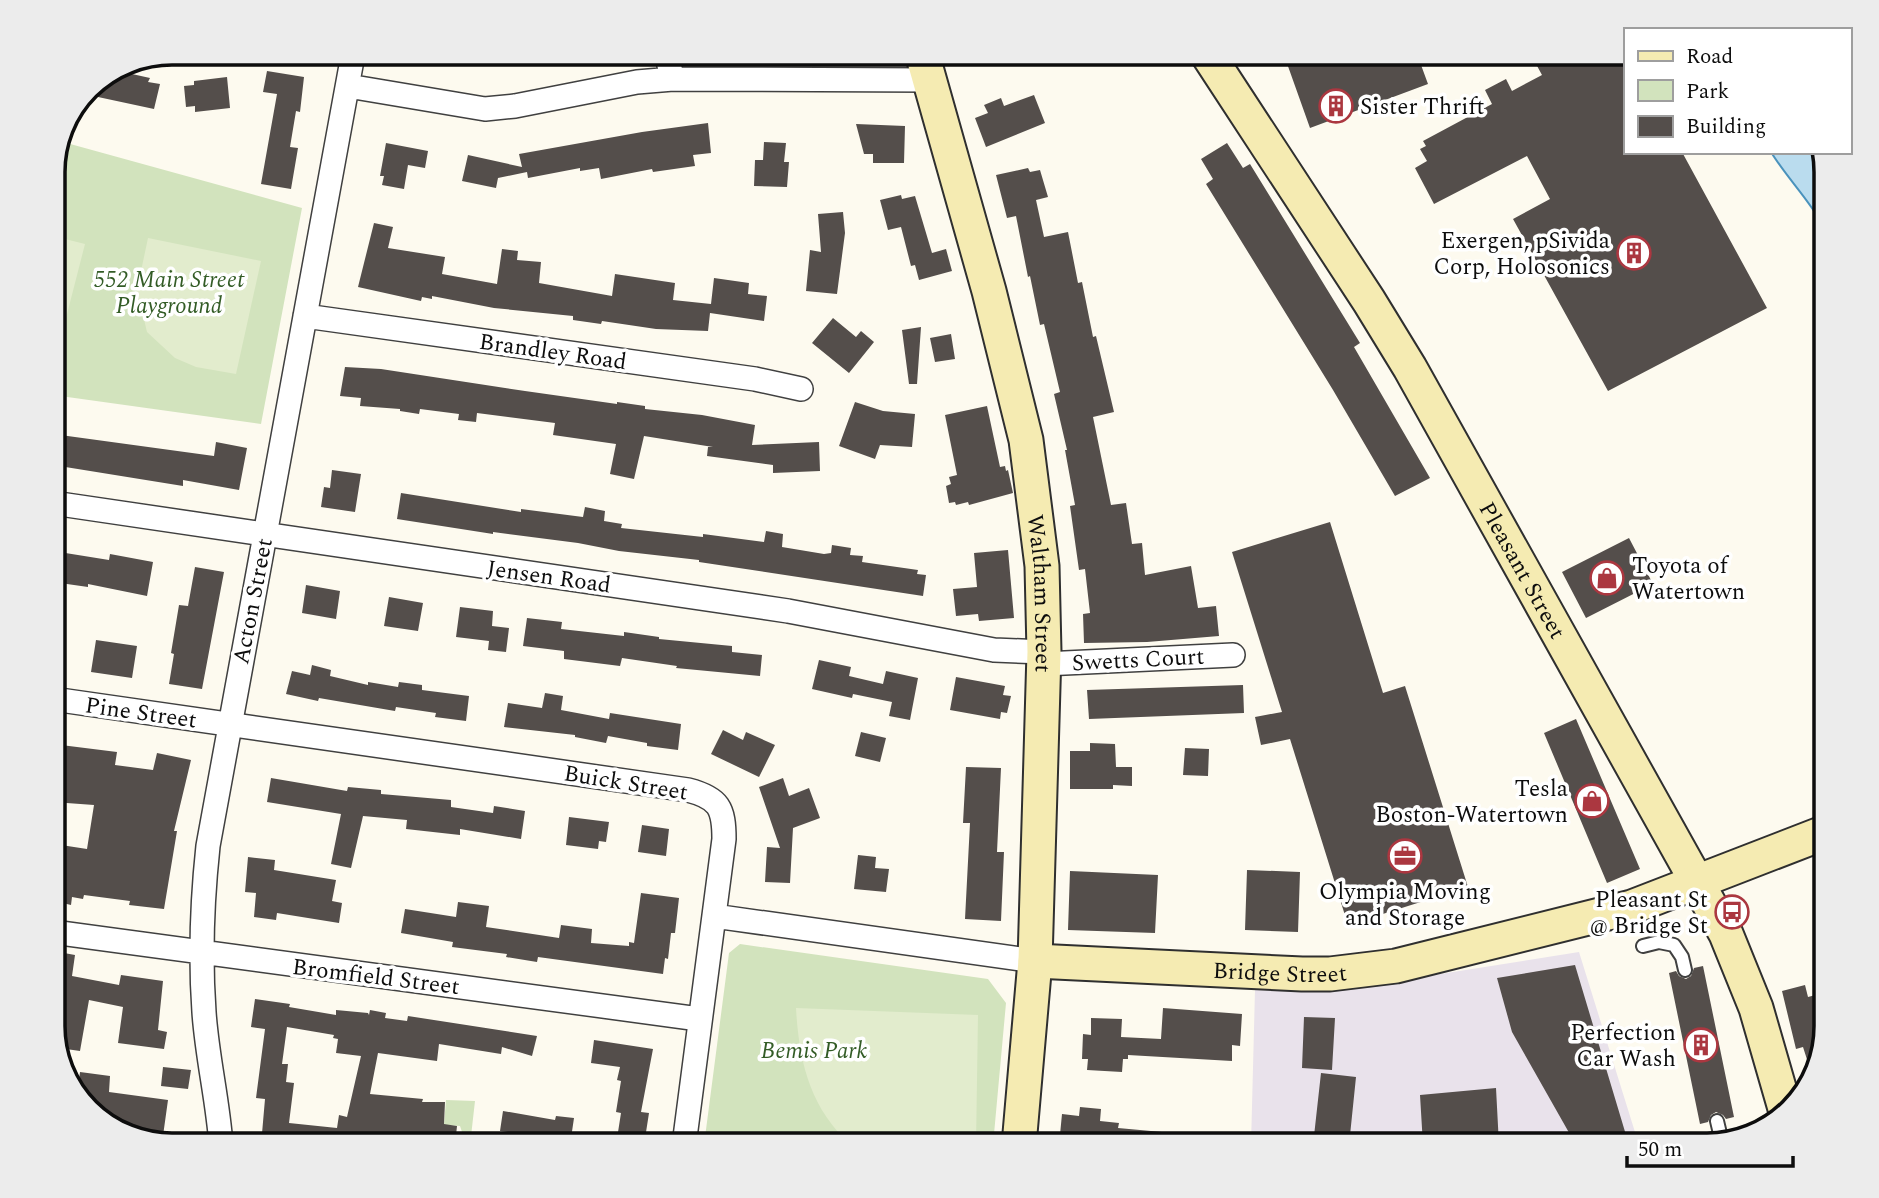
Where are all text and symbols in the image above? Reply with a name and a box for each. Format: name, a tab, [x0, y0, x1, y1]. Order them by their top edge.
legend	[1624, 28, 1851, 154]
text: Road	[1686, 41, 1733, 73]
text: Park	[1686, 76, 1730, 108]
building icon: Sister Thrift	[1317, 87, 1355, 125]
place label: Sister Thrift	[1360, 90, 1485, 125]
text: Building	[1686, 111, 1766, 143]
place label: Exergen, pSivida Corp, Holosonics	[1433, 224, 1610, 285]
building icon: Exergen, pSivida Corp, Holosonics	[1615, 234, 1653, 272]
park label: 552 Main Street Playground	[94, 263, 245, 324]
street label: Brandley Road	[477, 325, 629, 380]
street label: Pleasant Street	[1469, 496, 1574, 646]
street label: Waltham Street	[1017, 512, 1060, 673]
street label: Acton Street	[224, 535, 283, 667]
place label: Toyota of Watertown	[1632, 549, 1745, 610]
street label: Jensen Road	[484, 551, 613, 604]
shop icon: Toyota of Watertown	[1588, 559, 1626, 597]
street label: Swetts Court	[1071, 640, 1205, 681]
street label: Pine Street	[83, 688, 199, 739]
street label: Buick Street	[561, 756, 690, 811]
place label: Tesla Boston-Watertown	[1375, 772, 1568, 833]
shop icon: Tesla Boston-Watertown	[1573, 782, 1611, 820]
office icon: Olympia Moving and Storage	[1386, 837, 1424, 875]
place label: Olympia Moving and Storage	[1319, 875, 1491, 936]
place label: Pleasant St @ Bridge St	[1589, 883, 1708, 944]
bus stop icon: Pleasant St @ Bridge St	[1713, 893, 1751, 931]
street label: Bromfield Street	[290, 950, 461, 1005]
street label: Bridge Street	[1212, 954, 1349, 993]
place label: Perfection Car Wash	[1570, 1016, 1676, 1077]
building icon: Perfection Car Wash	[1682, 1026, 1720, 1064]
park label: Bemis Park	[761, 1034, 867, 1069]
scale bar	[1627, 1124, 1793, 1168]
text: 50 m	[1638, 1134, 1682, 1166]

